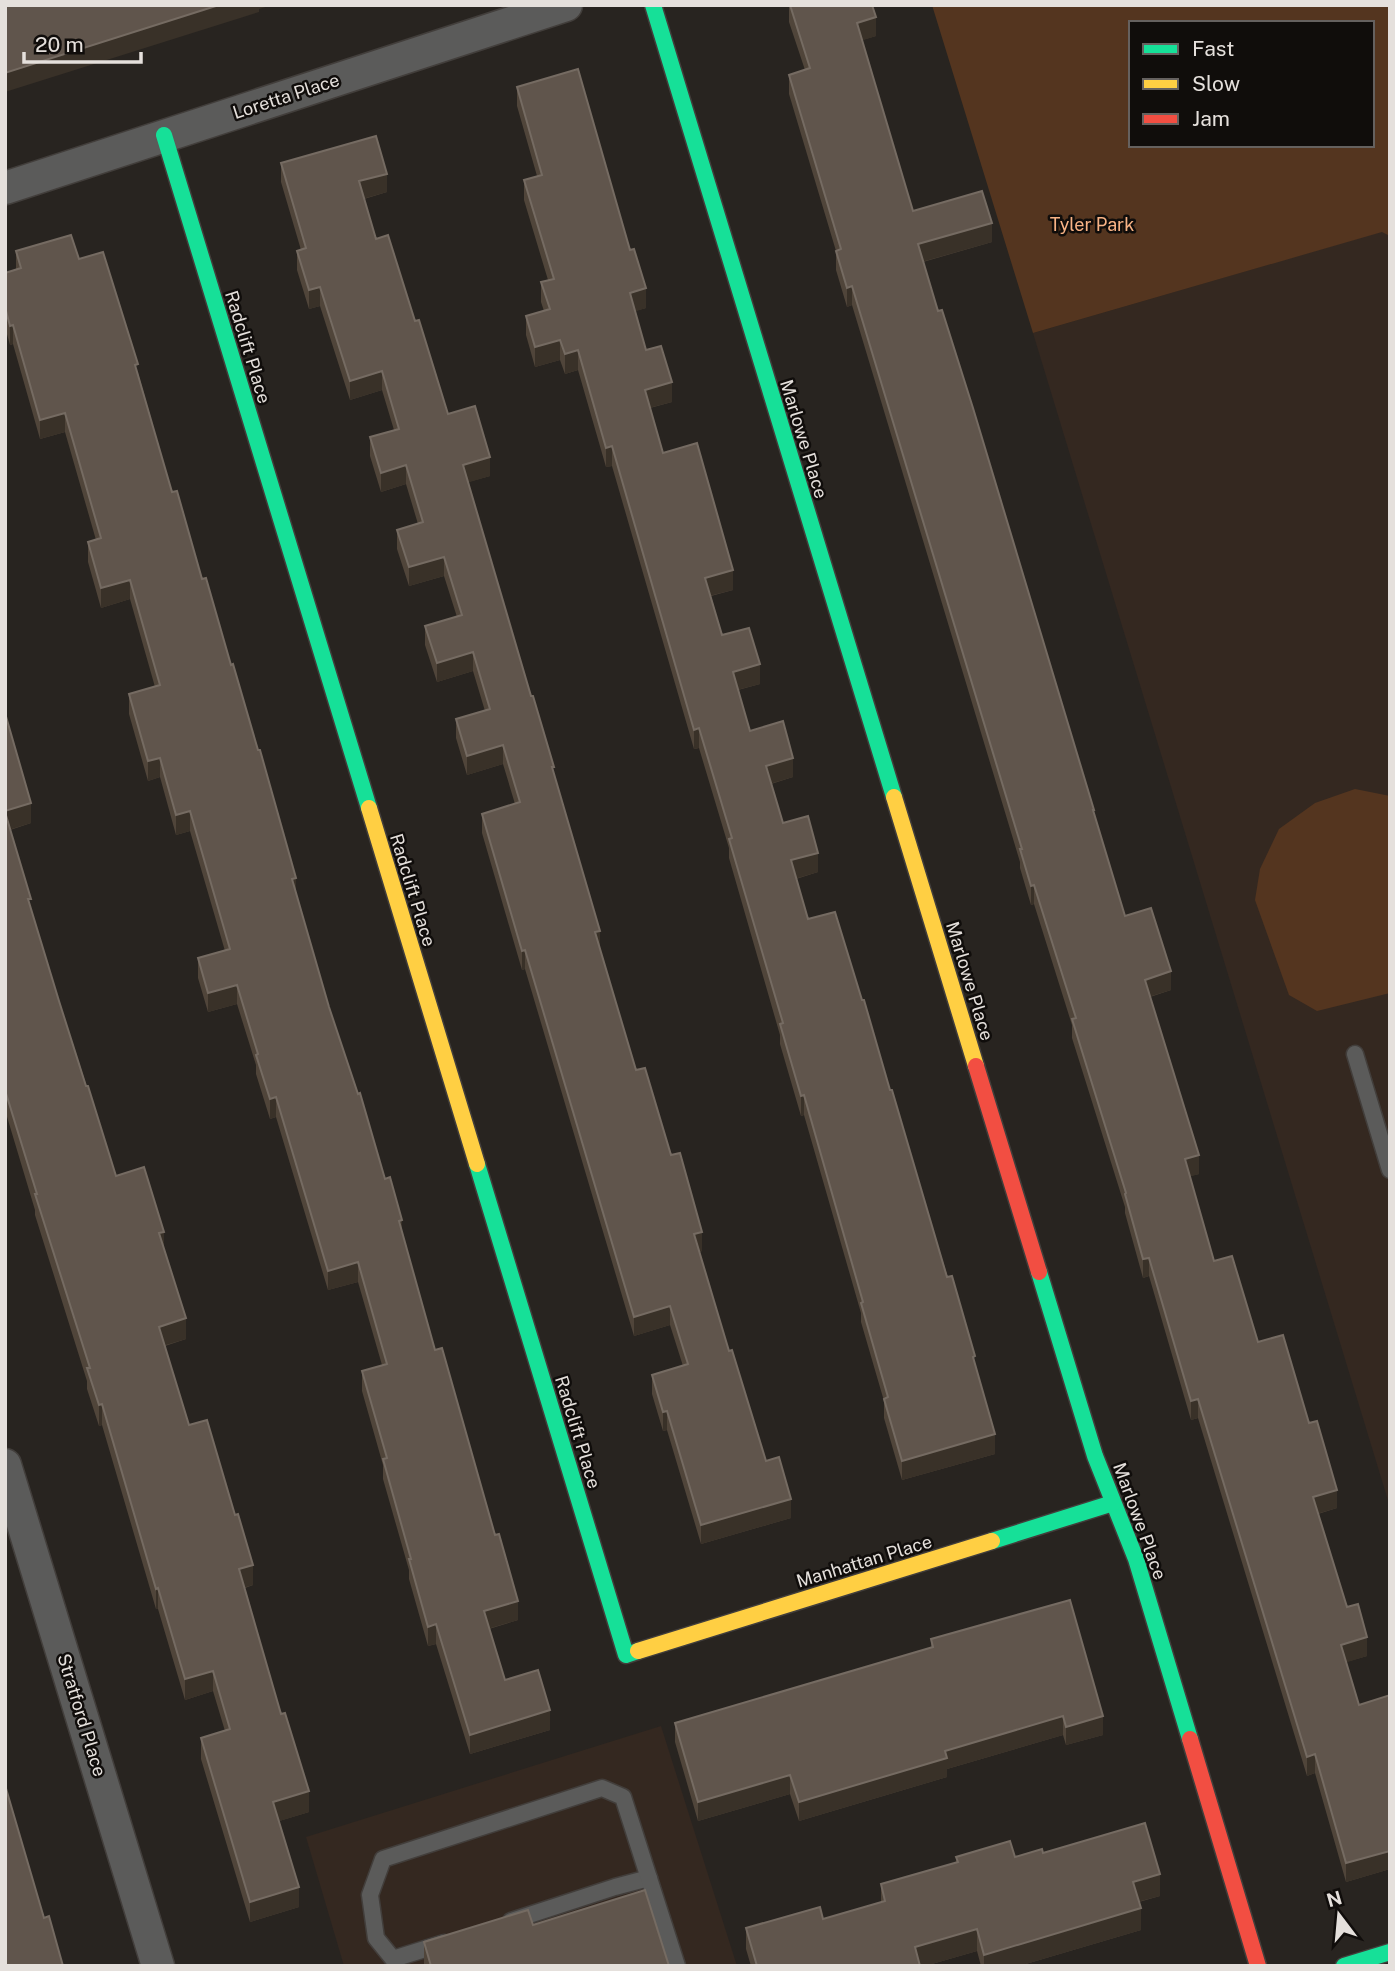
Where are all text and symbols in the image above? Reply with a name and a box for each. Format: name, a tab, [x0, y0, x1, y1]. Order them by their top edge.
scale bar	[24, 21, 142, 65]
legend	[1129, 21, 1374, 147]
text: 20 m	[35, 32, 84, 57]
text: Fast	[1192, 36, 1234, 61]
street label: Loretta Place	[230, 69, 342, 123]
text: Slow	[1192, 71, 1240, 96]
text: Jam	[1192, 106, 1230, 131]
park label: Tyler Park	[1050, 214, 1134, 235]
street label: Radclift Place	[221, 288, 275, 406]
street label: Marlowe Place	[776, 377, 832, 501]
street label: Radclift Place	[386, 831, 440, 949]
street label: Marlowe Place	[942, 919, 998, 1043]
street label: Radclift Place	[551, 1373, 605, 1491]
street label: Marlowe Place	[1109, 1460, 1171, 1582]
street label: Manhattan Place	[794, 1530, 934, 1592]
street label: Stratford Place	[53, 1651, 111, 1779]
north arrow	[1304, 1880, 1374, 1950]
text: N	[1324, 1886, 1344, 1911]

